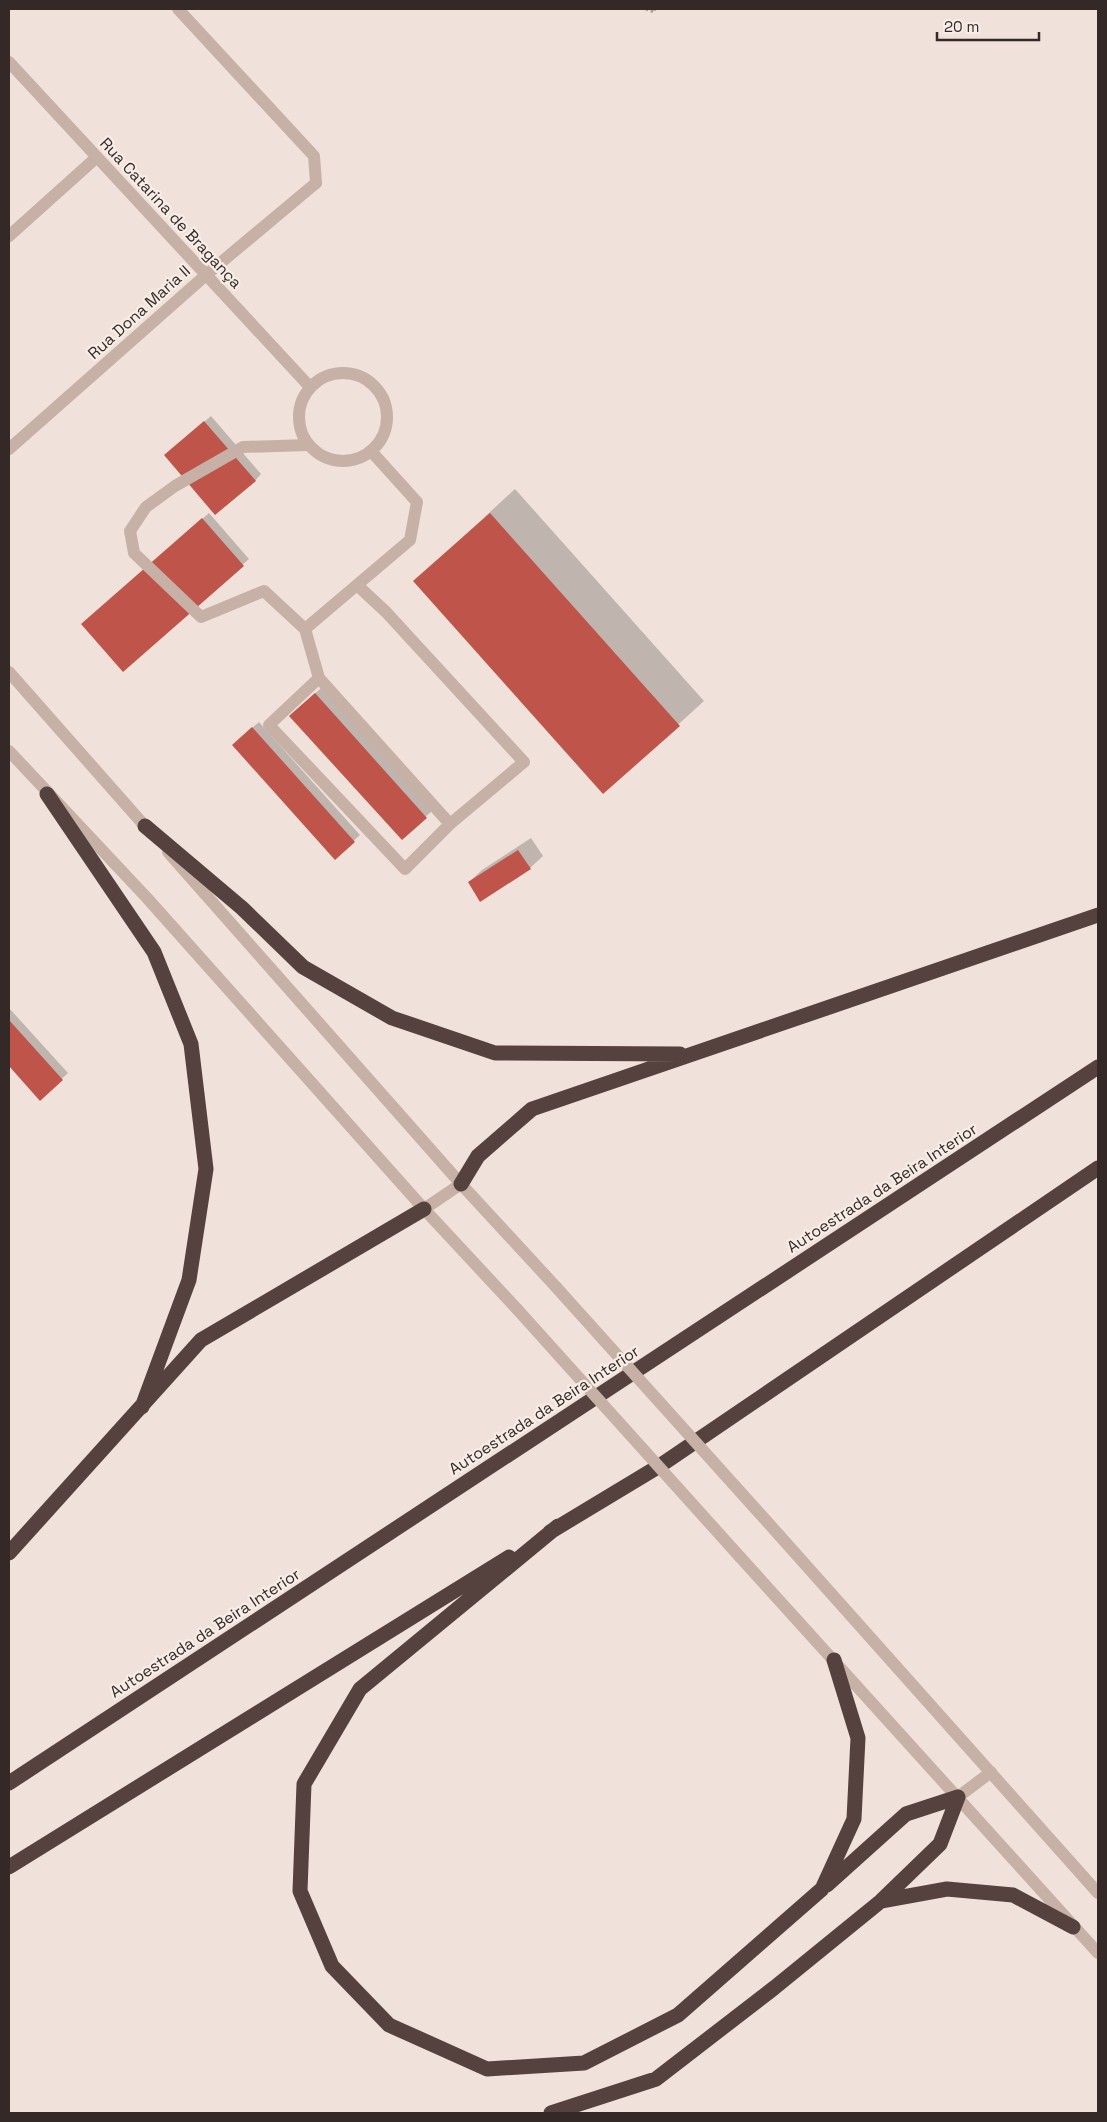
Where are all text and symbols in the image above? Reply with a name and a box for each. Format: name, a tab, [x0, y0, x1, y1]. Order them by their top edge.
scale bar	[937, 10, 1040, 42]
text: 20 m	[944, 17, 979, 36]
street label: Rua Catarina de Bragança	[95, 133, 247, 293]
street label: Rua Dona Maria II	[83, 260, 195, 364]
street label: Autoestrada da Beira Interior	[783, 1119, 981, 1257]
street label: Autoestrada da Beira Interior	[445, 1341, 643, 1479]
street label: Autoestrada da Beira Interior	[106, 1564, 304, 1702]

